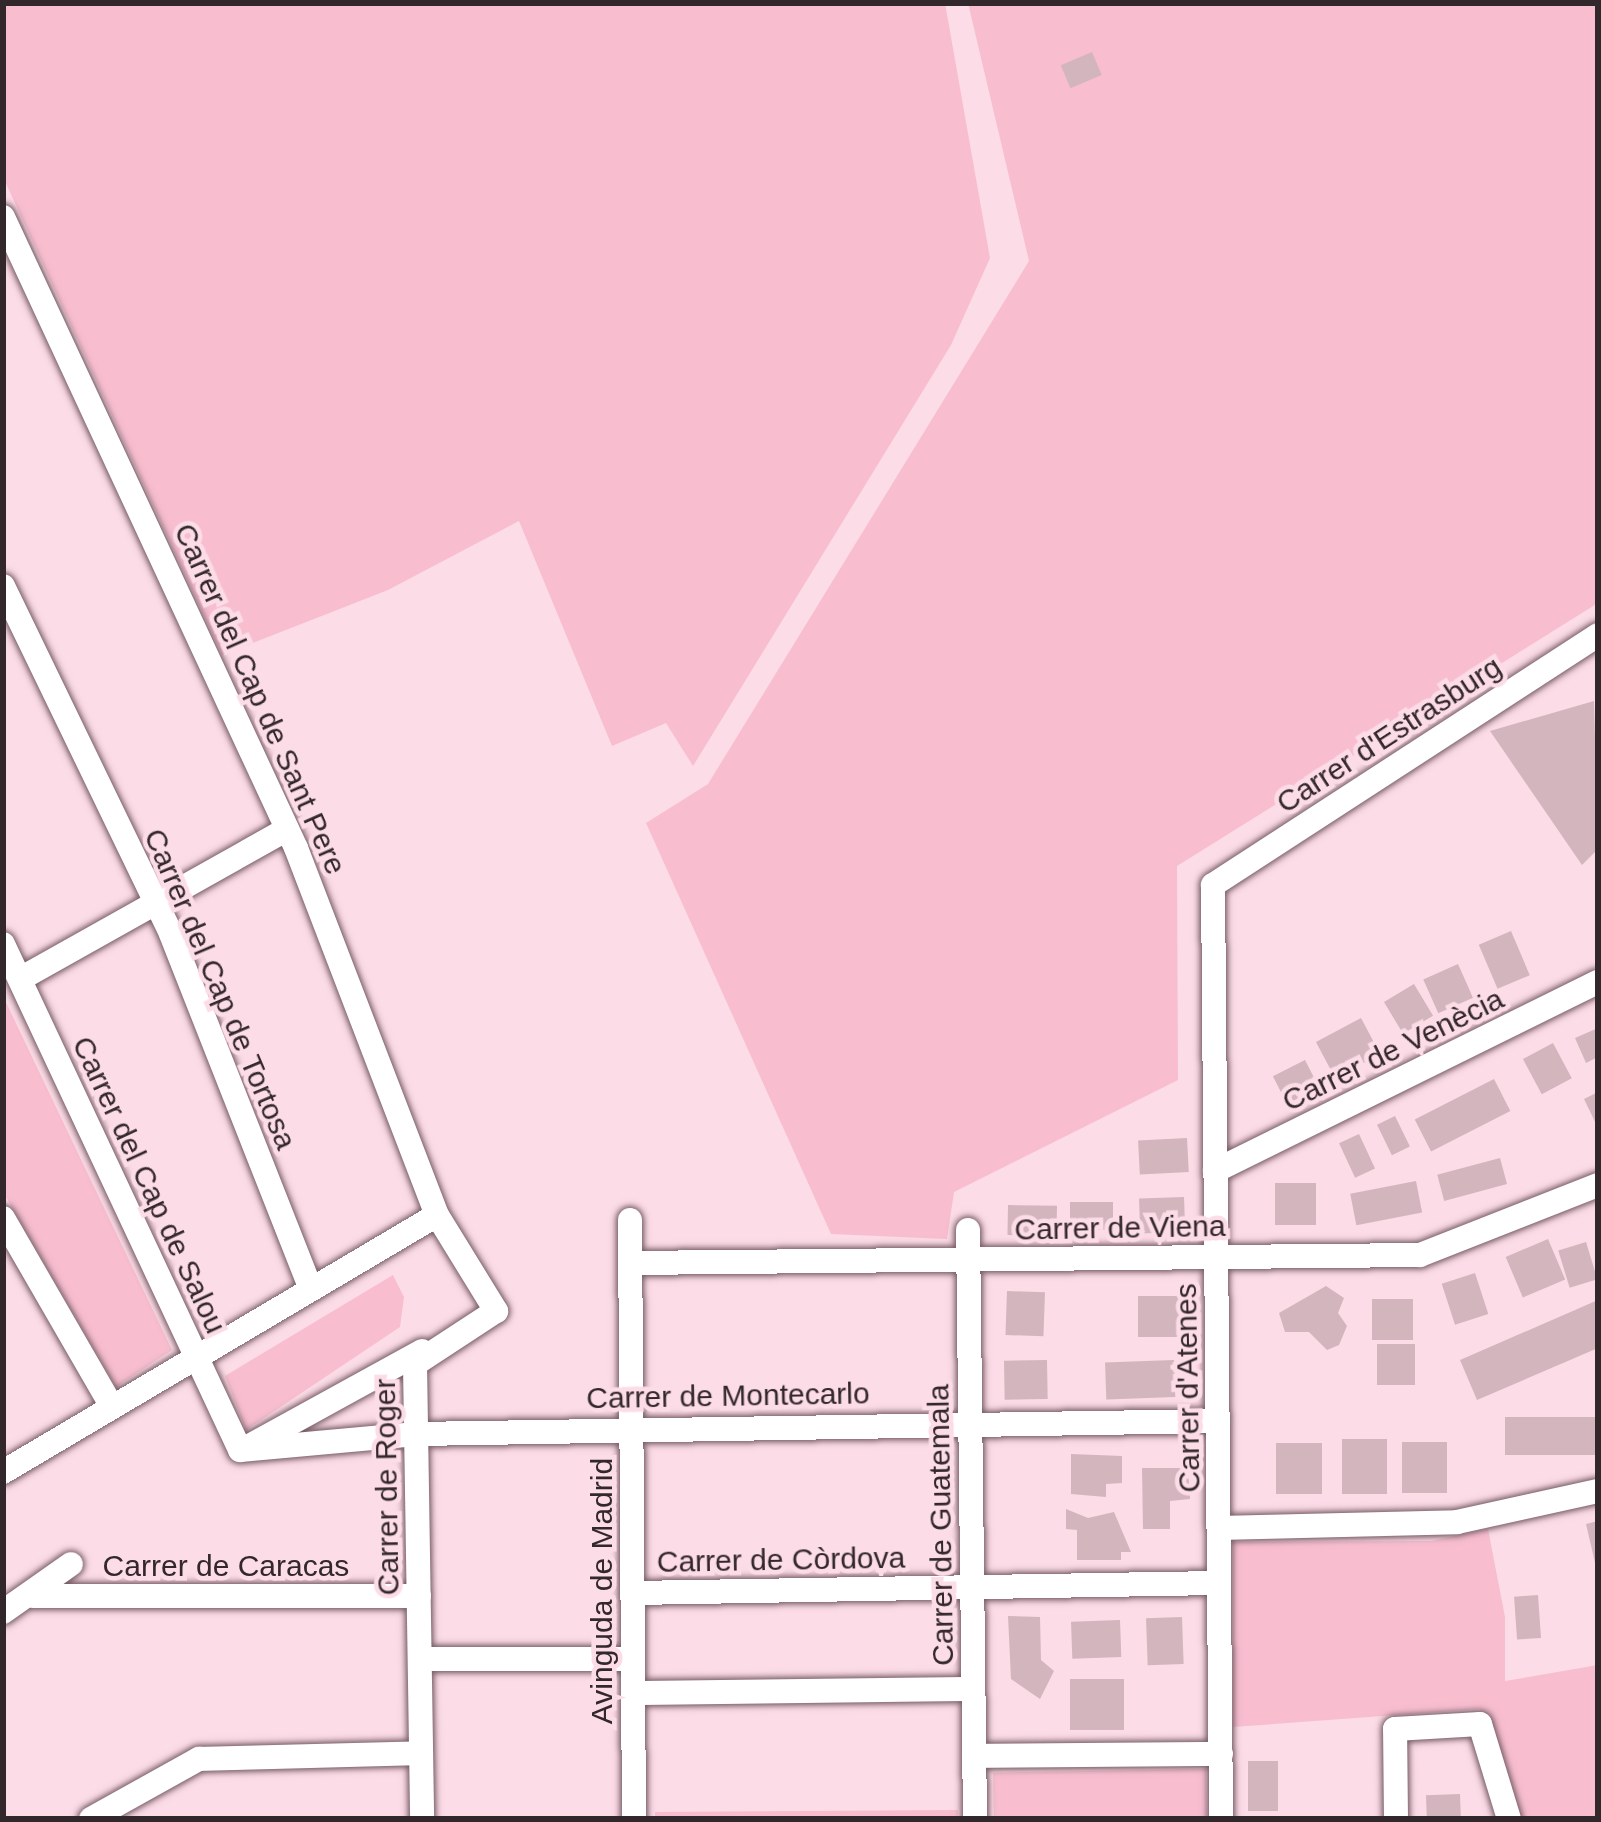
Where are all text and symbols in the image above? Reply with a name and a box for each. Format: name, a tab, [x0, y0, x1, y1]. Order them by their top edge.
street label: Carrer del Cap de Sant Pere	[166, 518, 354, 880]
street label: Carrer d'Estrasburg	[1270, 649, 1508, 821]
street label: Carrer del Cap de Tortosa	[136, 823, 304, 1155]
street label: Carrer de Venècia	[1276, 981, 1510, 1119]
street label: Carrer del Cap de Salou	[64, 1031, 234, 1339]
street label: Carrer de Viena	[1014, 1208, 1226, 1248]
street label: Carrer d'Atenes	[1168, 1283, 1208, 1493]
street label: Carrer de Montecarlo	[586, 1376, 870, 1416]
street label: Carrer de Roger	[367, 1378, 407, 1596]
street label: Carrer de Guatemala	[921, 1384, 961, 1666]
street label: Avinguda de Madrid	[584, 1458, 620, 1724]
street label: Carrer de Còrdova	[656, 1540, 906, 1580]
street label: Carrer de Caracas	[103, 1548, 349, 1584]

